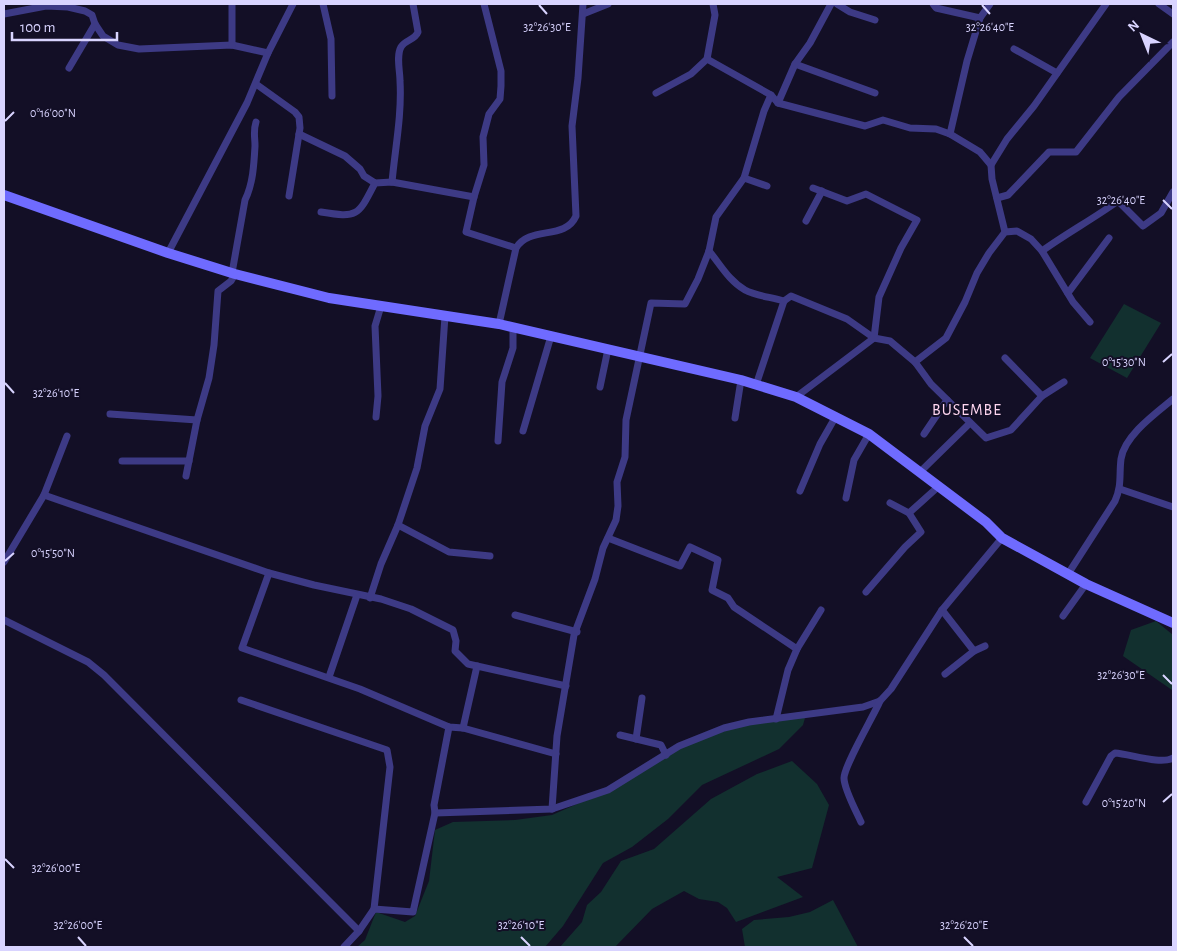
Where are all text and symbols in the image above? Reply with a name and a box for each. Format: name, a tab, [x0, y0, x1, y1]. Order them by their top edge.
scale bar	[12, 10, 118, 42]
north arrow	[1117, 10, 1167, 60]
text: N	[1125, 18, 1142, 35]
text: 100 m	[20, 20, 55, 35]
text: 32°26'30"E	[523, 21, 571, 33]
text: 32°26'40"E	[966, 21, 1014, 33]
text: 0°16'00"N	[30, 107, 76, 119]
text: 32°26'40"E	[1097, 194, 1145, 206]
text: 0°15'30"N	[1102, 356, 1146, 368]
text: 32°26'10"E	[33, 387, 80, 399]
district label: BUSEMBE	[932, 402, 1002, 418]
text: 0°15'50"N	[31, 547, 75, 559]
text: 32°26'30"E	[1097, 669, 1145, 681]
text: 0°15'20"N	[1102, 797, 1146, 809]
text: 32°26'00"E	[32, 862, 81, 874]
text: 32°26'00"E	[54, 919, 103, 931]
text: 32°26'10"E	[498, 919, 545, 931]
text: 32°26'20"E	[940, 919, 988, 931]

